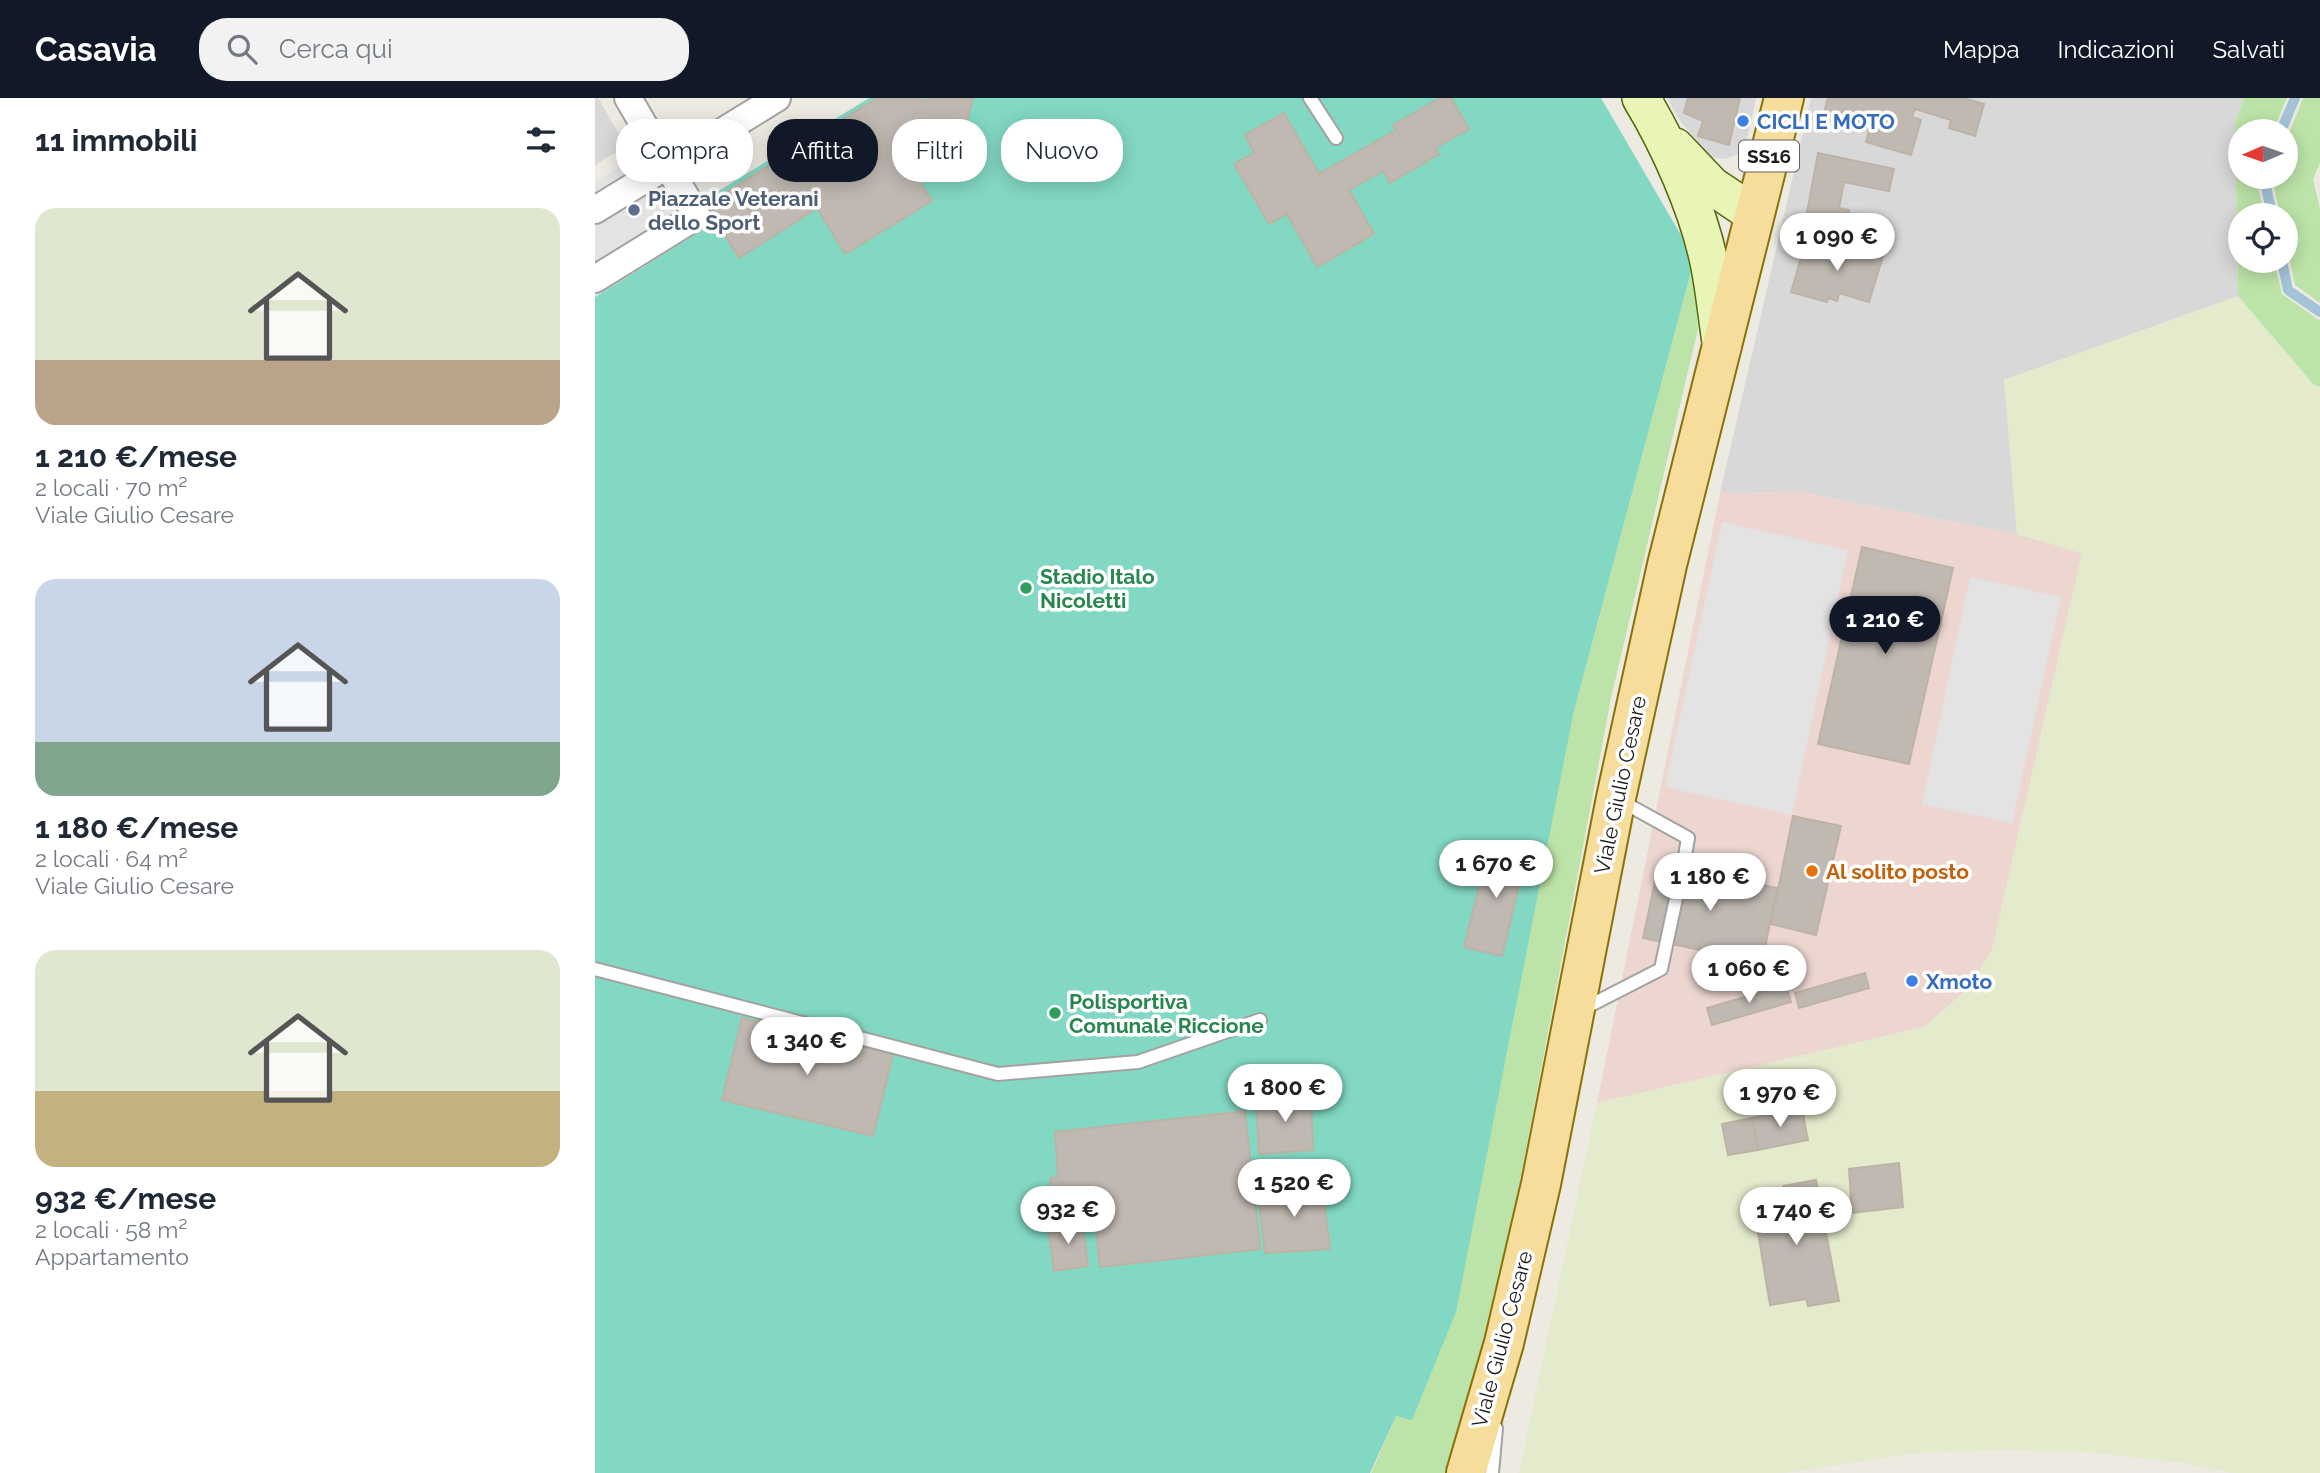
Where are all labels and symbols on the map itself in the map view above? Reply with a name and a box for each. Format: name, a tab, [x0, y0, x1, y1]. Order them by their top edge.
place label: CICLI E MOTO	[1757, 109, 1895, 134]
marker: CICLI E MOTO	[1735, 113, 1751, 129]
north arrow	[2228, 119, 2298, 189]
road number: SS16	[1739, 141, 1799, 172]
place label: Piazzale Veterani dello Sport	[648, 186, 819, 235]
marker: Piazzale Veterani dello Sport	[626, 202, 642, 218]
pin: 1 090 €	[1772, 214, 1902, 273]
place label: Stadio Italo Nicoletti	[1040, 564, 1155, 613]
marker: Stadio Italo Nicoletti	[1018, 580, 1034, 596]
pin: 1 210 €	[1820, 596, 1950, 656]
street label: Viale Giulio Cesare	[1589, 694, 1651, 876]
pin: 1 670 €	[1431, 840, 1561, 900]
pin: 1 180 €	[1645, 854, 1775, 913]
place label: Al solito posto	[1826, 859, 1969, 884]
marker: Al solito posto	[1804, 863, 1820, 879]
pin: 1 060 €	[1684, 946, 1814, 1005]
place label: Xmoto	[1925, 969, 1992, 994]
marker: Xmoto	[1904, 973, 1920, 989]
place label: Polisportiva Comunale Riccione	[1069, 989, 1264, 1038]
marker: Polisportiva Comunale Riccione	[1047, 1005, 1063, 1021]
pin: 1 340 €	[742, 1018, 872, 1077]
pin: 1 800 €	[1220, 1065, 1350, 1124]
pin: 1 970 €	[1715, 1070, 1845, 1129]
pin: 1 520 €	[1229, 1160, 1359, 1219]
pin: 932 €	[1019, 1186, 1117, 1246]
pin: 1 740 €	[1731, 1188, 1861, 1247]
street label: Viale Giulio Cesare	[1466, 1248, 1538, 1430]

